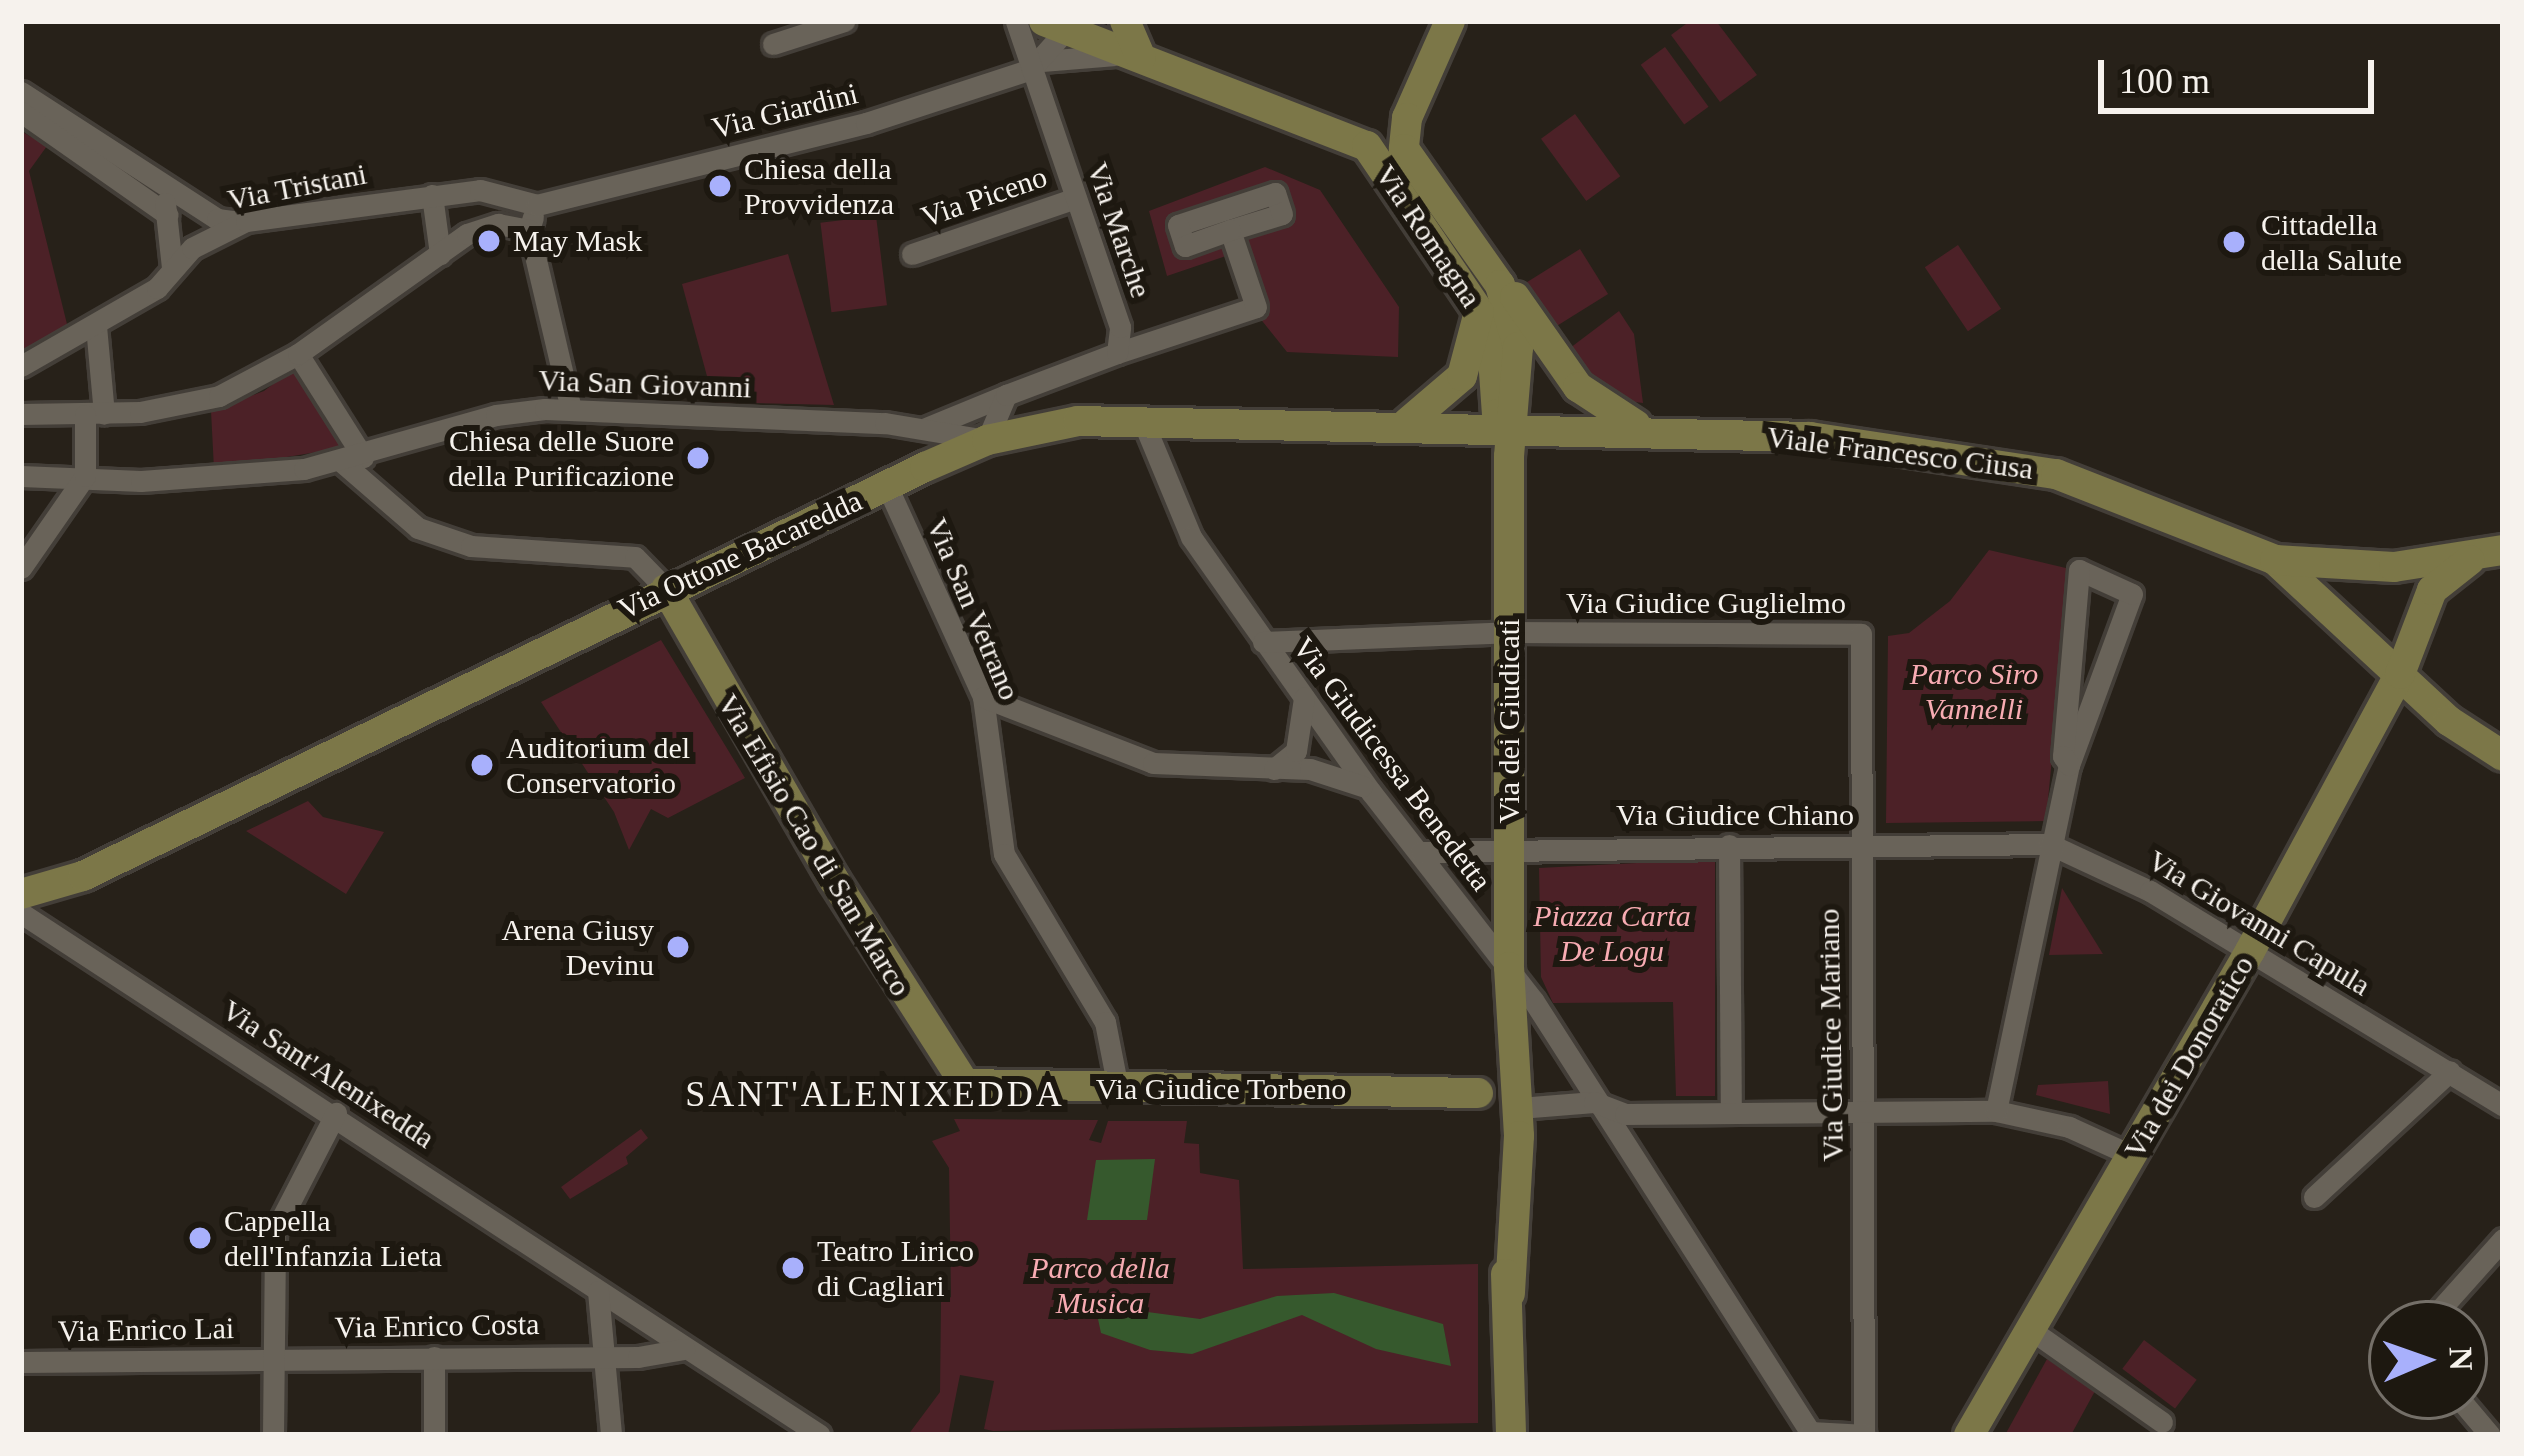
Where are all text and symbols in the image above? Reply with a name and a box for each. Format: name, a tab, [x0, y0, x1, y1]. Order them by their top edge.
scale bar	[2104, 36, 2380, 110]
text: 100 m	[2119, 61, 2210, 101]
street label: Via Giardini	[708, 76, 862, 146]
place label: Chiesa della Provvidenza	[744, 151, 894, 222]
street label: Via Tristani	[224, 156, 370, 218]
street label: Via Marche	[1079, 158, 1159, 302]
street label: Via Romagna	[1367, 158, 1489, 314]
street label: Via Piceno	[916, 159, 1052, 235]
marker: Chiesa della Provvidenza	[707, 173, 733, 199]
place label: Cittadella della Salute	[2261, 207, 2402, 278]
place label: May Mask	[513, 223, 642, 259]
marker: Cittadella della Salute	[2218, 226, 2250, 258]
marker: May Mask	[476, 228, 502, 254]
street label: Via San Giovanni	[538, 362, 752, 406]
street label: Viale Francesco Ciusa	[1765, 419, 2035, 487]
place label: Chiesa delle Suore della Purificazione	[448, 423, 674, 494]
marker: Chiesa delle Suore della Purificazione	[685, 445, 711, 471]
street label: Via Ottone Bacaredda	[612, 483, 868, 627]
street label: Via San Vetrano	[918, 512, 1028, 706]
street label: Via Giudice Guglielmo	[1566, 585, 1846, 621]
street label: Via dei Giudicati	[1491, 619, 1527, 823]
street label: Via Giudicessa Benedetta	[1285, 630, 1499, 898]
park label: Parco Siro Vannelli	[1910, 656, 2038, 726]
street label: Via Efisio Cao di San Marco	[710, 688, 918, 1002]
place label: Auditorium del Conservatorio	[506, 730, 690, 801]
marker: Auditorium del Conservatorio	[469, 752, 495, 778]
street label: Via Giudice Chiano	[1616, 797, 1854, 833]
street label: Via Giovanni Capula	[2141, 842, 2377, 1004]
park label: Piazza Carta De Logu	[1533, 898, 1691, 968]
street label: Via Giudice Mariano	[1811, 908, 1851, 1162]
place label: Arena Giusy Devinu	[502, 912, 654, 982]
marker: Arena Giusy Devinu	[665, 934, 691, 960]
street label: Via dei Donoratico	[2116, 949, 2262, 1165]
street label: Via Sant'Alenixedda	[215, 992, 441, 1156]
street label: Via Giudice Torbeno	[1095, 1071, 1347, 1107]
district label: SANT'ALENIXEDDA	[685, 1073, 1065, 1117]
place label: Cappella dell'Infanzia Lieta	[224, 1203, 442, 1274]
marker: Cappella dell'Infanzia Lieta	[187, 1225, 213, 1251]
place label: Teatro Lirico di Cagliari	[817, 1233, 974, 1304]
park label: Parco della Musica	[1030, 1250, 1170, 1320]
marker: Teatro Lirico di Cagliari	[780, 1255, 806, 1281]
north arrow	[2368, 1300, 2488, 1420]
street label: Via Enrico Costa	[334, 1306, 540, 1346]
street label: Via Enrico Lai	[57, 1310, 235, 1350]
text: N	[2443, 1346, 2479, 1371]

